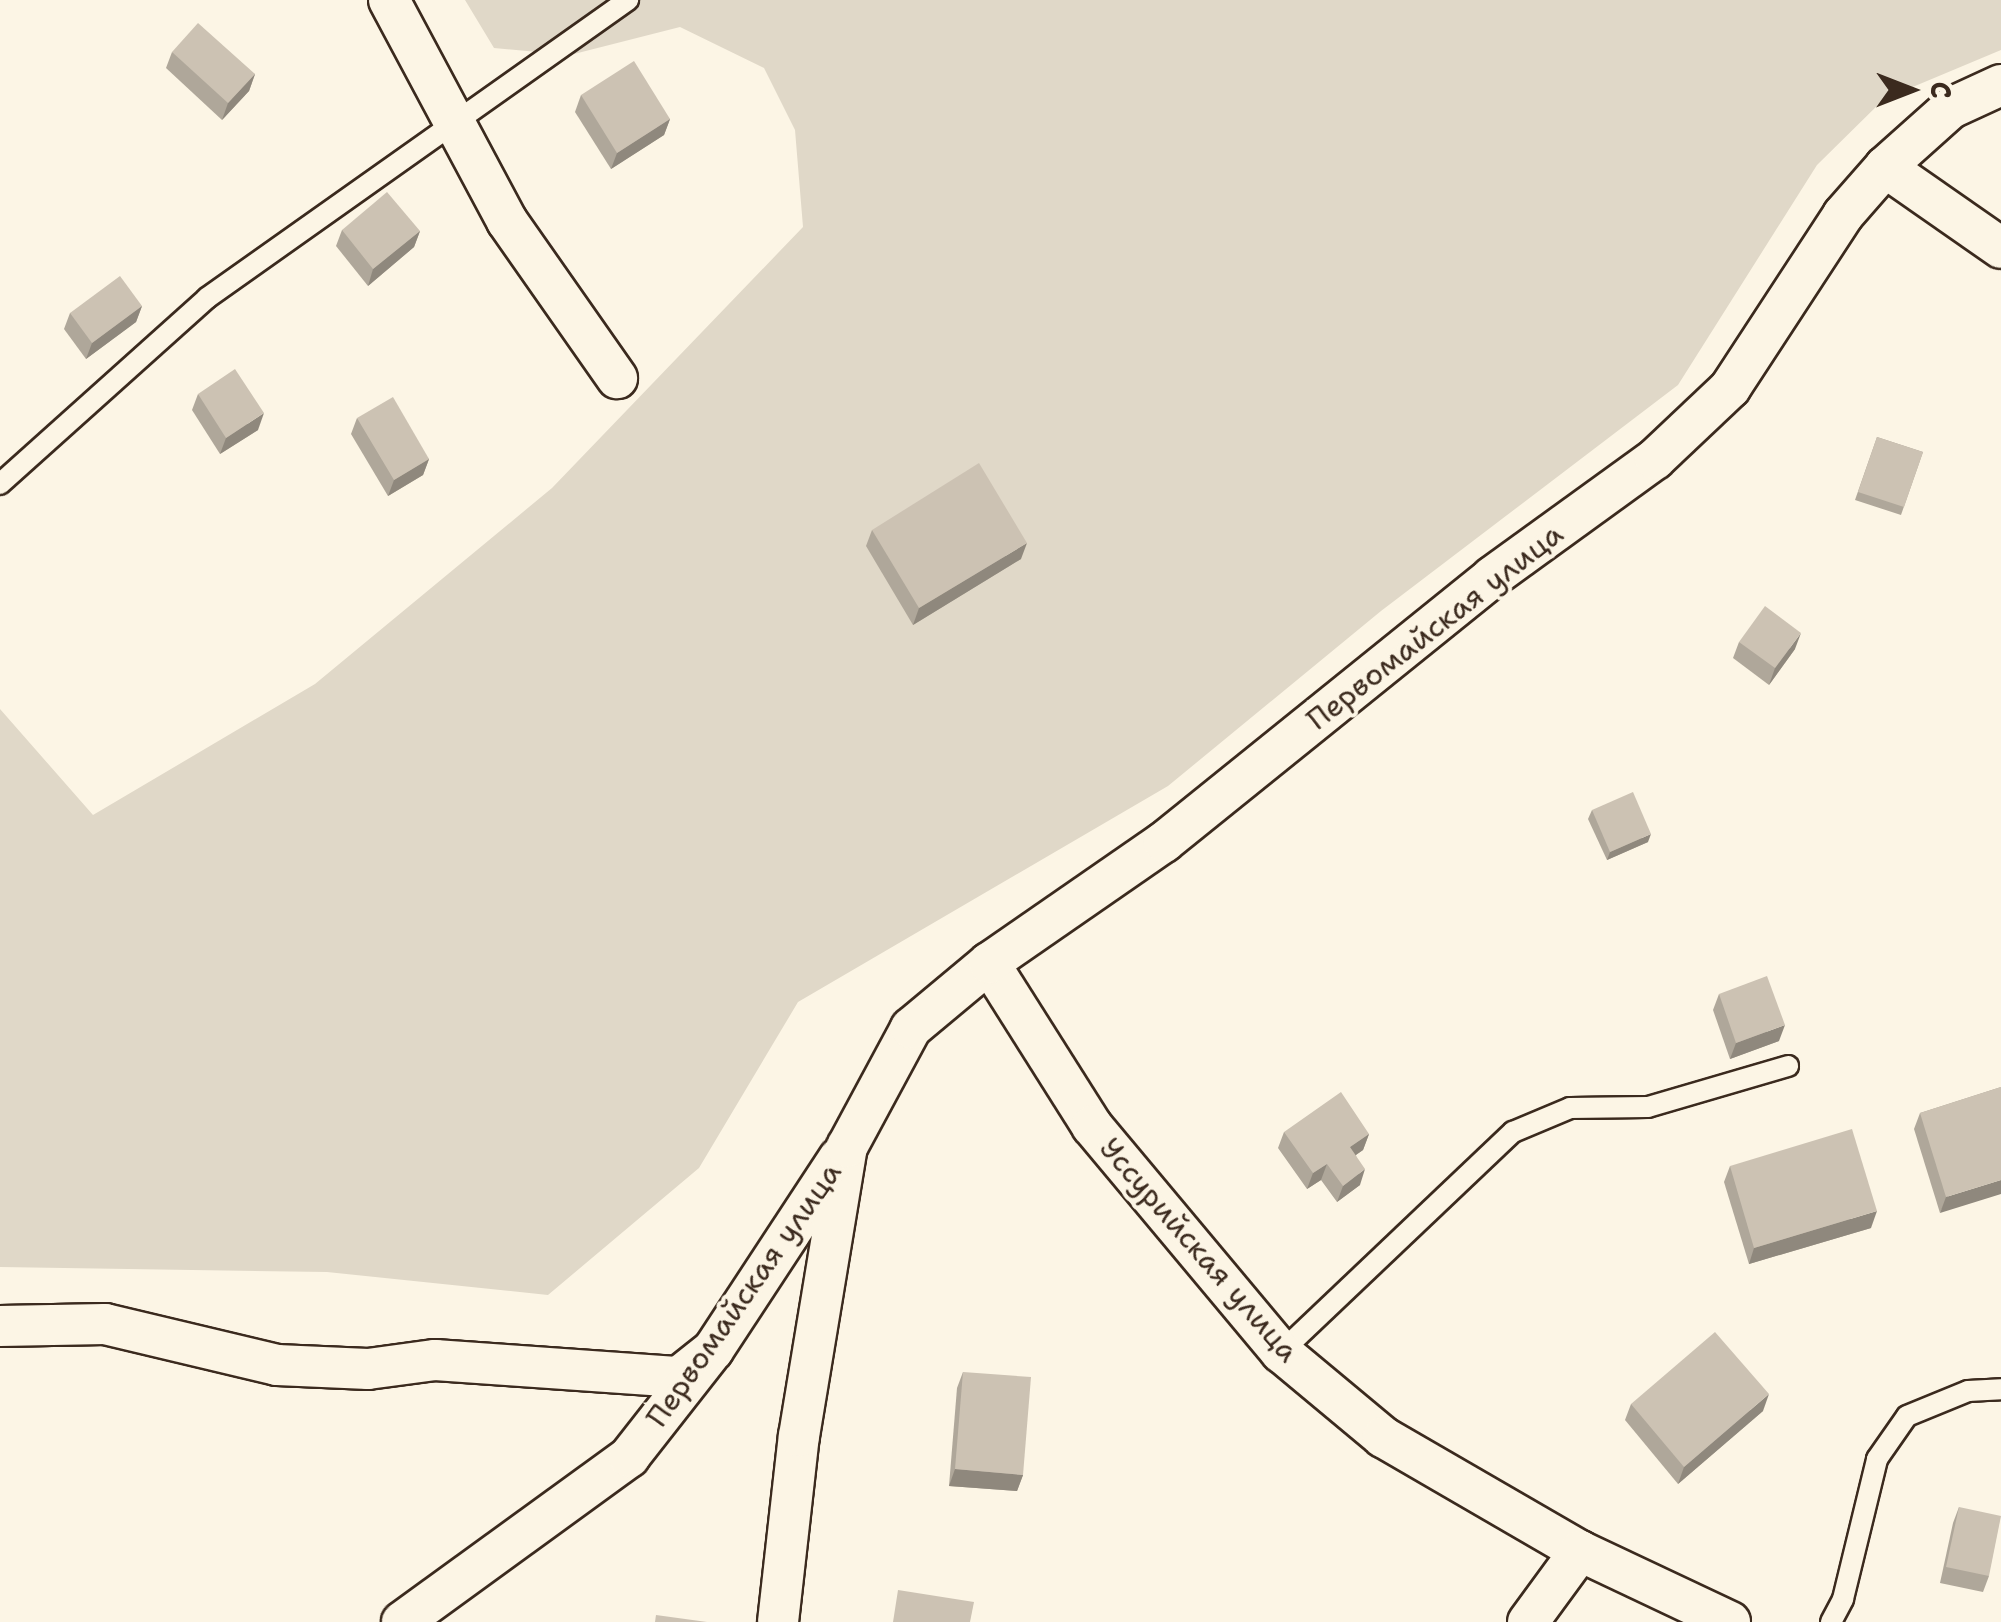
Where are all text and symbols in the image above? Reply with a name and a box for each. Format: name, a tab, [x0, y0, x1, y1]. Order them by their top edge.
north arrow	[1861, 40, 1961, 140]
text: С	[1922, 81, 1960, 99]
street label: Первомайская улица	[1300, 516, 1570, 738]
street label: Уссурийская улица	[1092, 1131, 1306, 1369]
street label: Первомайская улица	[639, 1156, 849, 1434]

